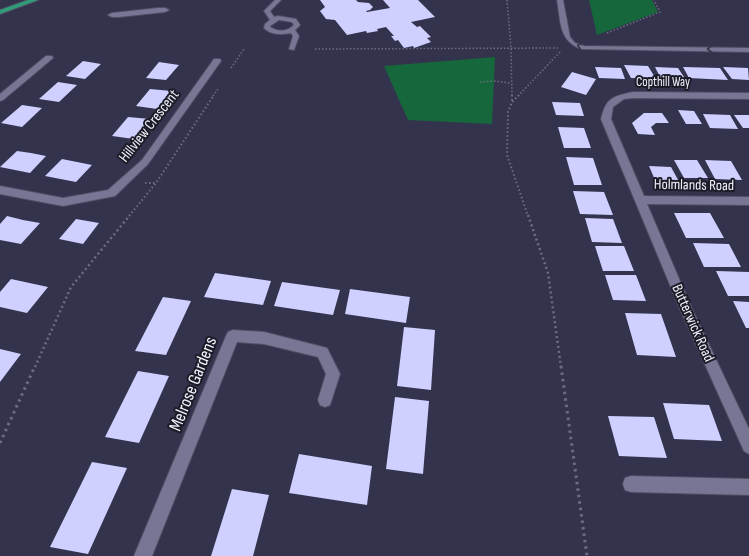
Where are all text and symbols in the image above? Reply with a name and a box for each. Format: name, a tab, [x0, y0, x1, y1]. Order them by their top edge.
one-way arrow	[577, 42, 584, 51]
one-way arrow	[707, 45, 713, 53]
street label: Copthill Way	[636, 74, 690, 90]
street label: Hillview Crescent	[115, 85, 184, 166]
street label: Holmlands Road	[654, 175, 734, 195]
street label: Butterwick Road	[667, 281, 719, 365]
street label: Melrose Gardens	[165, 334, 221, 434]

